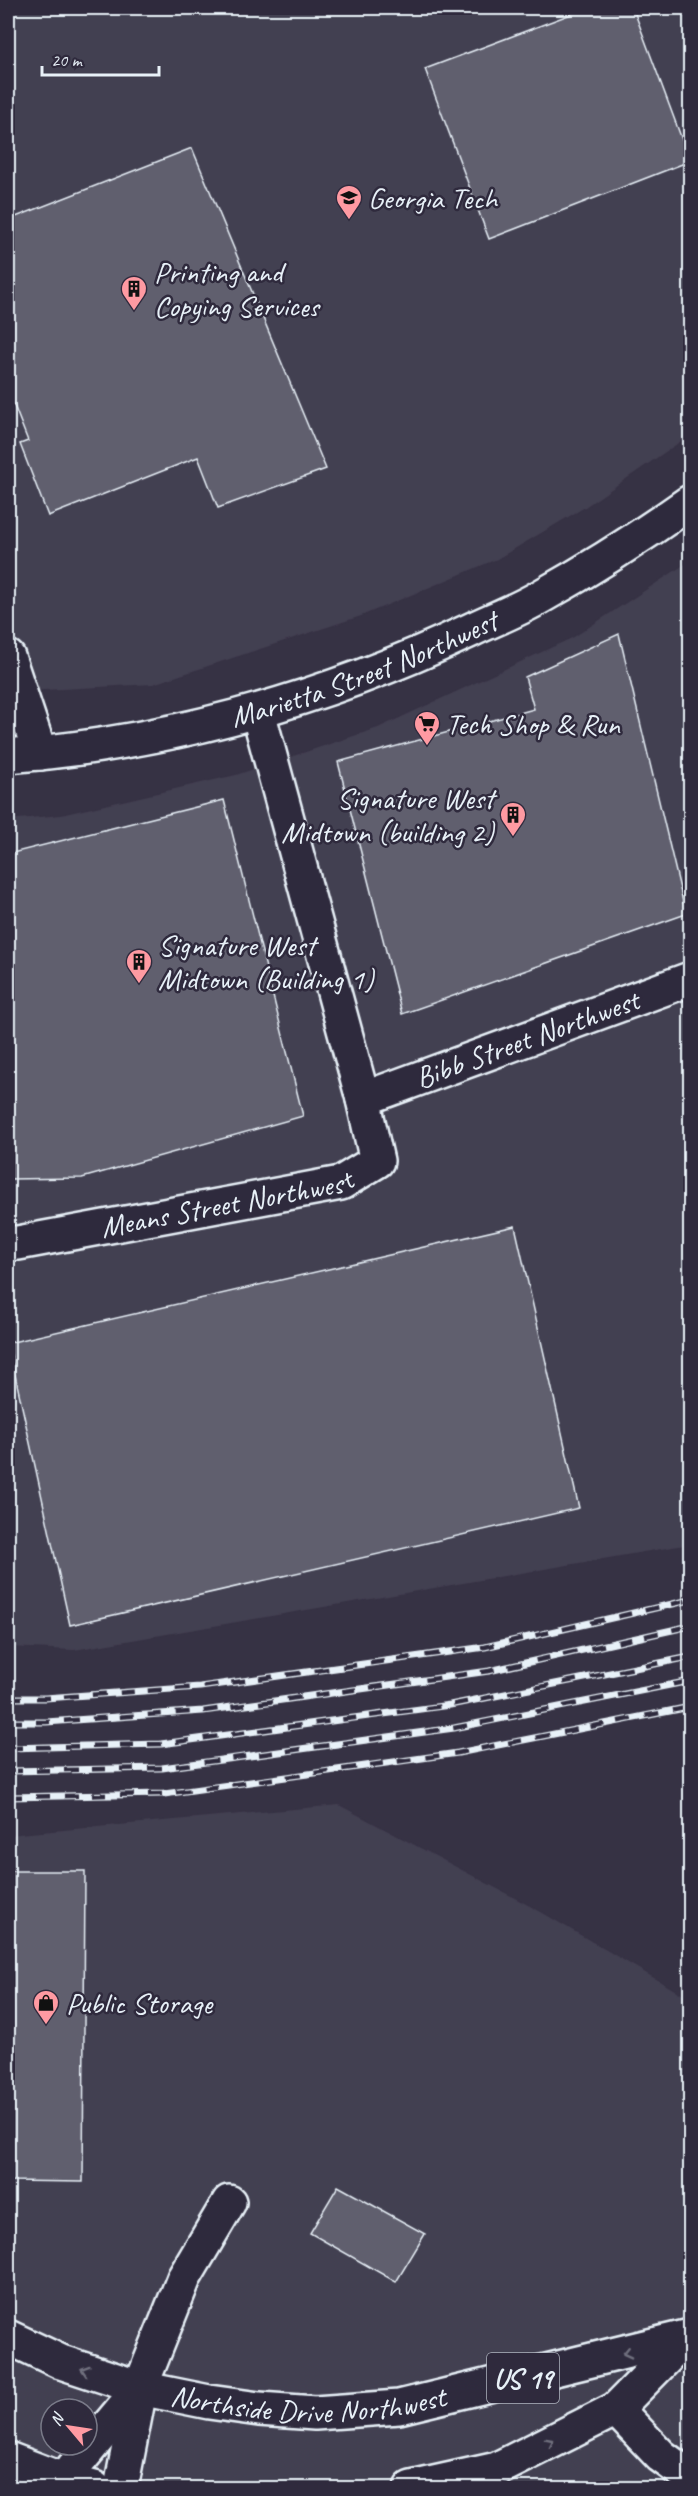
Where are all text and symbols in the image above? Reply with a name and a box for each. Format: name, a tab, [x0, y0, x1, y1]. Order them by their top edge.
scale bar	[42, 39, 159, 77]
text: 20 m	[51, 49, 84, 71]
place label: Georgia Tech	[368, 179, 499, 217]
school or university icon: Georgia Tech	[334, 183, 364, 221]
place label: Printing and Copying Services	[154, 253, 321, 325]
building icon: Printing and Copying Services	[119, 274, 149, 312]
street label: Marietta Street Northwest	[226, 600, 507, 736]
place label: Tech Shop & Run	[446, 705, 621, 743]
supermarket icon: Tech Shop & Run	[412, 709, 442, 747]
place label: Signature West Midtown (building 2)	[281, 779, 498, 851]
building icon: Signature West Midtown (building 2)	[498, 800, 528, 838]
place label: Signature West Midtown (Building 1)	[158, 926, 376, 998]
building icon: Signature West Midtown (Building 1)	[124, 947, 154, 985]
street label: Bibb Street Northwest	[410, 980, 647, 1097]
street label: Means Street Northwest	[98, 1160, 363, 1246]
place label: Public Storage	[66, 1984, 214, 2022]
shop icon: Public Storage	[31, 1988, 61, 2026]
one-way arrow	[622, 2346, 632, 2359]
road number: US 19	[487, 2353, 559, 2403]
one-way arrow	[80, 2364, 91, 2377]
street label: Northside Drive Northwest	[168, 2376, 452, 2432]
north arrow	[39, 2397, 99, 2457]
text: N	[46, 2408, 69, 2429]
one-way arrow	[543, 2438, 554, 2449]

